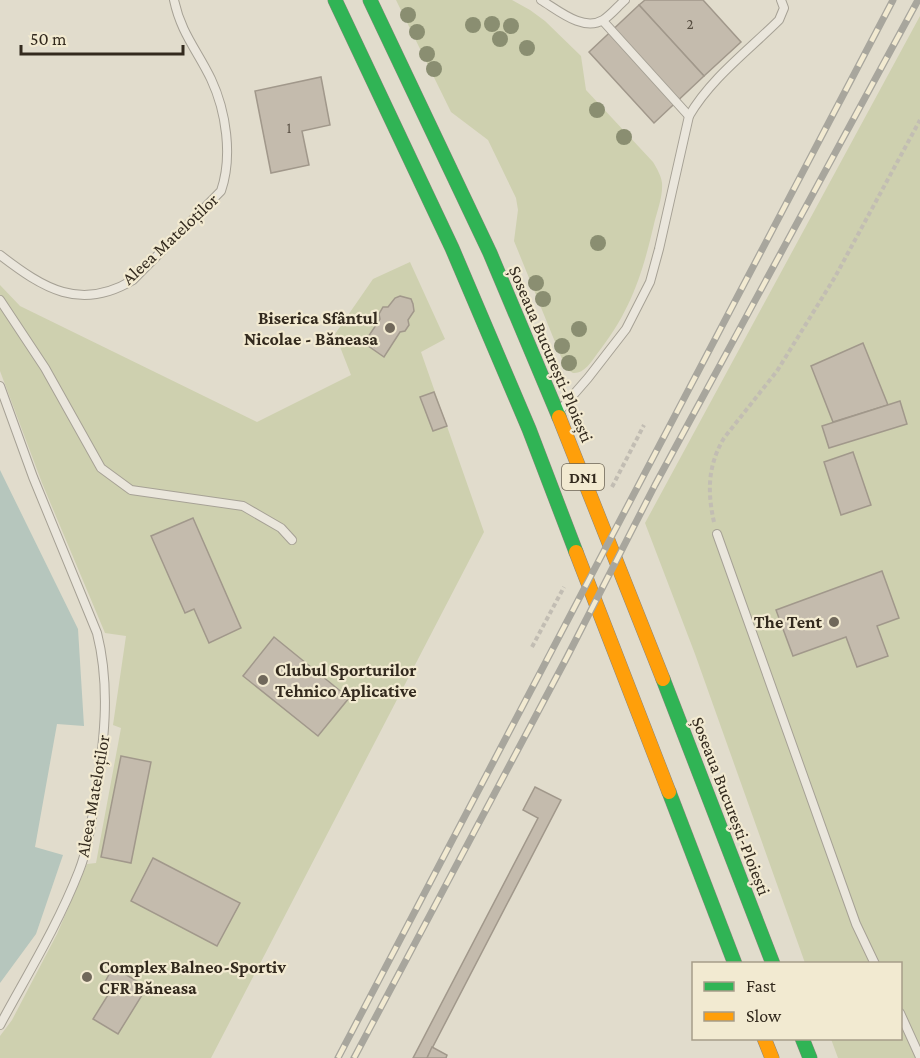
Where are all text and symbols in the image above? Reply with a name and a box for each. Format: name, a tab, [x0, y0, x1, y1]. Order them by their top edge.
house number: 2	[686, 16, 694, 32]
scale bar	[21, 18, 183, 56]
text: 50 m	[30, 29, 67, 49]
house number: 1	[287, 120, 292, 136]
street label: Aleea Mateloților	[118, 189, 224, 290]
street label: Șoseaua București-Ploiești	[503, 263, 597, 446]
place label: Biserica Sfântul Nicolae - Băneasa	[244, 308, 378, 349]
marker: Biserica Sfântul Nicolae - Băneasa	[383, 321, 397, 335]
road number: DN1	[562, 464, 604, 490]
place label: The Tent	[754, 612, 823, 632]
marker: The Tent	[827, 615, 841, 629]
place label: Clubul Sporturilor Tehnico Aplicative	[275, 660, 417, 701]
marker: Clubul Sporturilor Tehnico Aplicative	[256, 673, 270, 687]
street label: Șoseaua București-Ploiești	[686, 714, 774, 899]
street label: Aleea Mateloților	[72, 733, 116, 859]
place label: Complex Balneo-Sportiv CFR Băneasa	[99, 957, 286, 998]
legend	[692, 962, 902, 1040]
marker: Complex Balneo-Sportiv CFR Băneasa	[80, 970, 94, 984]
text: Fast	[746, 976, 777, 996]
text: Slow	[746, 1006, 782, 1026]

